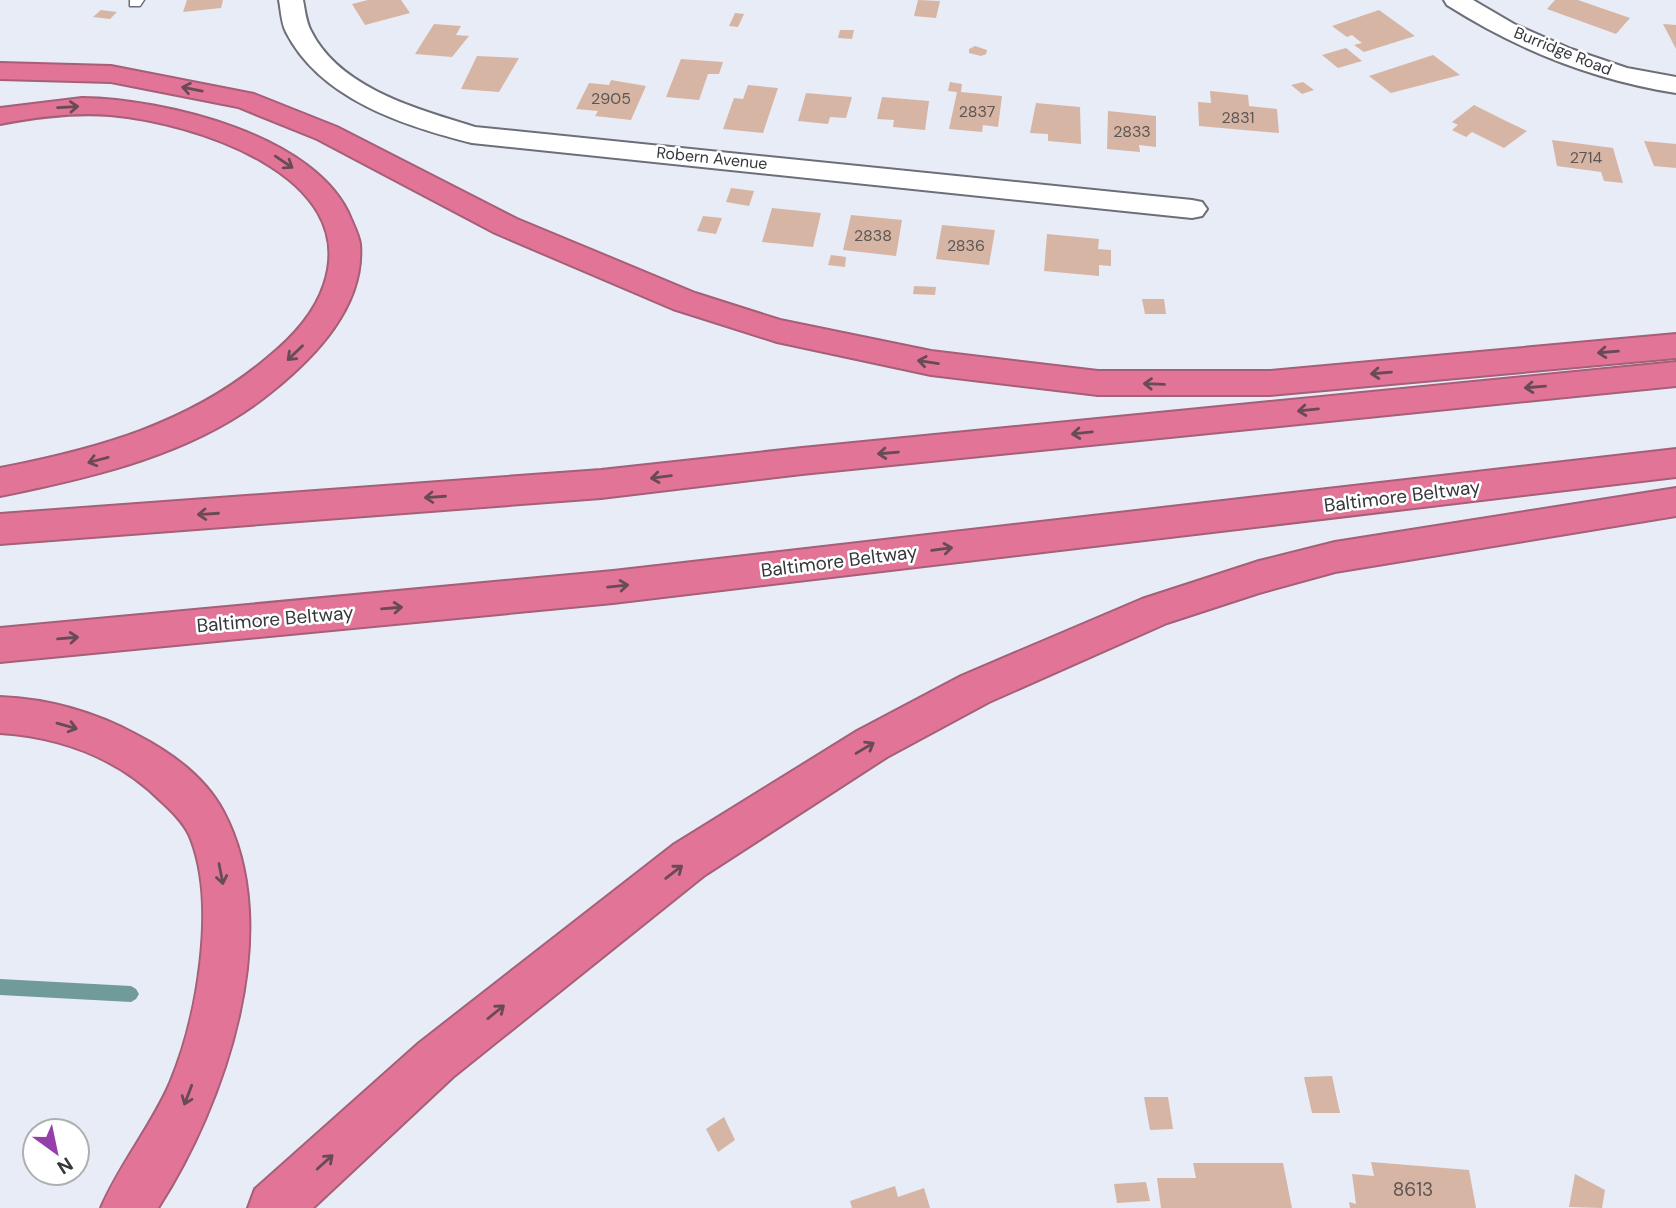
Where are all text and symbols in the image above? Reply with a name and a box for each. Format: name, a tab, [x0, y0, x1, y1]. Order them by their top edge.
street label: Burridge Road	[1511, 22, 1615, 80]
one-way arrow	[181, 82, 204, 96]
house number: 2905	[591, 88, 631, 109]
one-way arrow	[56, 101, 79, 114]
house number: 2837	[959, 101, 995, 122]
house number: 2831	[1222, 107, 1254, 128]
house number: 2833	[1113, 121, 1151, 142]
street label: Robern Avenue	[656, 142, 768, 174]
house number: 2714	[1570, 147, 1602, 168]
one-way arrow	[274, 156, 294, 170]
house number: 2838	[854, 225, 892, 246]
house number: 2836	[947, 235, 985, 256]
one-way arrow	[287, 344, 304, 361]
one-way arrow	[1597, 346, 1620, 359]
one-way arrow	[917, 355, 940, 368]
one-way arrow	[1371, 367, 1393, 380]
one-way arrow	[1143, 378, 1166, 391]
one-way arrow	[1524, 381, 1547, 394]
one-way arrow	[1298, 403, 1320, 416]
one-way arrow	[1071, 427, 1094, 440]
one-way arrow	[877, 447, 899, 460]
one-way arrow	[87, 454, 109, 467]
one-way arrow	[651, 471, 673, 484]
street label: Baltimore Beltway	[1322, 474, 1482, 518]
one-way arrow	[424, 491, 447, 504]
one-way arrow	[197, 508, 220, 521]
street label: Baltimore Beltway	[759, 539, 919, 583]
one-way arrow	[930, 542, 953, 555]
one-way arrow	[607, 579, 629, 592]
street label: Baltimore Beltway	[195, 600, 355, 638]
one-way arrow	[380, 601, 403, 614]
one-way arrow	[56, 632, 79, 645]
one-way arrow	[56, 720, 78, 733]
one-way arrow	[855, 741, 875, 755]
one-way arrow	[215, 862, 228, 885]
one-way arrow	[665, 864, 683, 879]
one-way arrow	[486, 1005, 504, 1020]
one-way arrow	[181, 1084, 194, 1106]
north arrow	[21, 1117, 91, 1187]
text: N	[52, 1152, 78, 1180]
one-way arrow	[315, 1154, 333, 1170]
house number: 8613	[1393, 1177, 1433, 1202]

